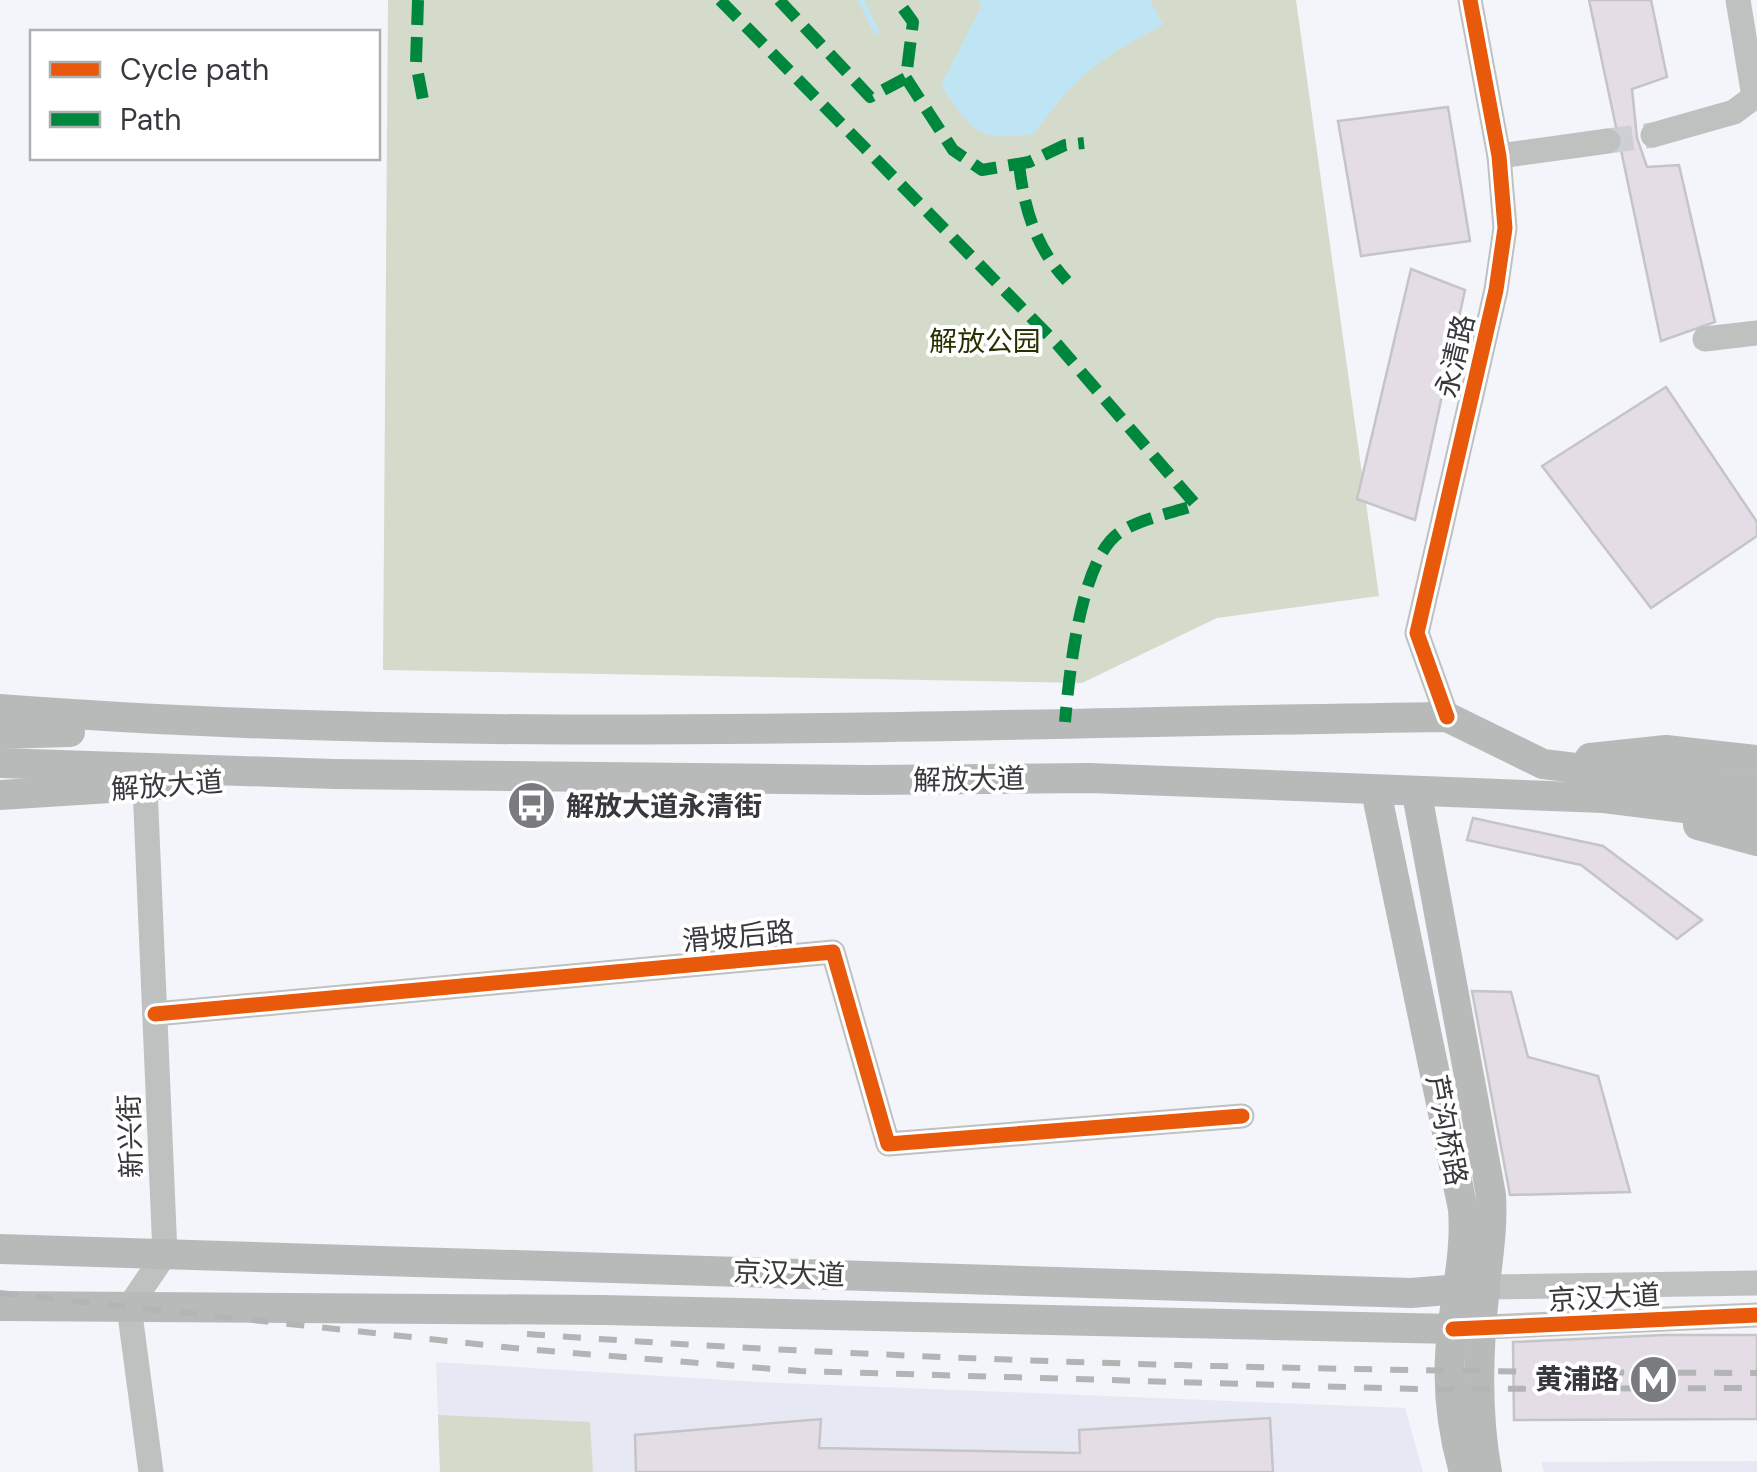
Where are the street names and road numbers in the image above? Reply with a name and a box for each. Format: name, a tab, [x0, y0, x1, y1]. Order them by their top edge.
street label: 永清路	[1428, 311, 1483, 401]
street label: 解放大道	[913, 760, 1025, 799]
street label: 解放大道	[110, 763, 224, 808]
street label: 滑坡后路	[681, 913, 795, 960]
street label: 芦沟桥路	[1418, 1072, 1475, 1189]
street label: 新兴街	[111, 1093, 150, 1179]
street label: 京汉大道	[732, 1253, 846, 1294]
street label: 京汉大道	[1547, 1276, 1661, 1319]

